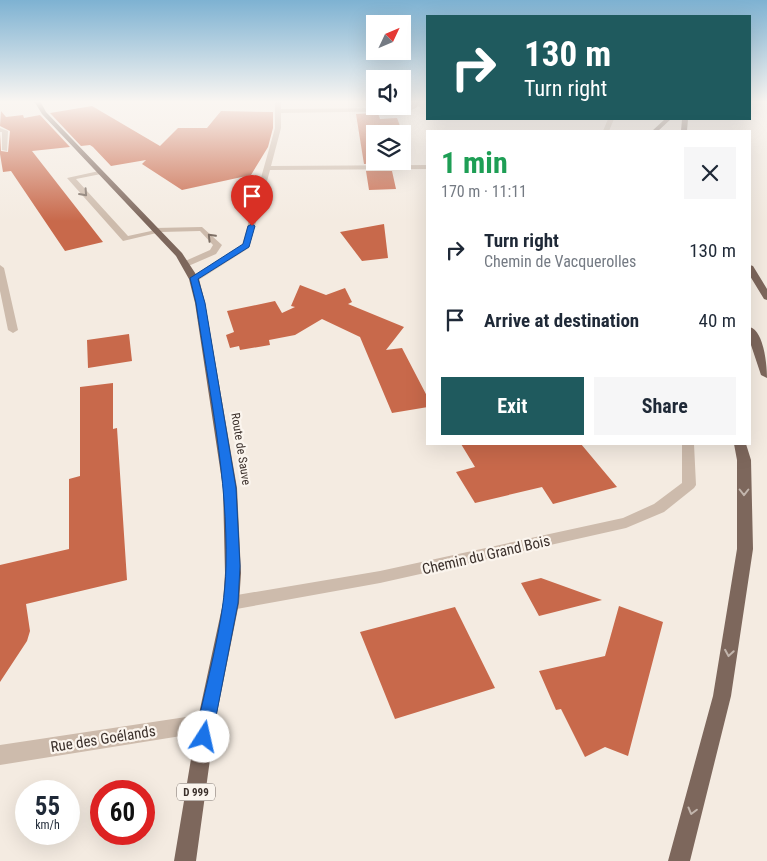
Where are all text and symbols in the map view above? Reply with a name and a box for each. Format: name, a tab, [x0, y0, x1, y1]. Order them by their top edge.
north arrow	[366, 15, 411, 60]
map controls	[366, 15, 411, 170]
text: 130 m	[524, 34, 611, 75]
icon: right	[441, 35, 506, 100]
button: sound	[366, 70, 411, 115]
text: Turn right	[524, 76, 607, 101]
button: layers	[366, 125, 411, 170]
text: 1 min	[441, 145, 508, 180]
button: close	[684, 147, 736, 199]
pin	[231, 175, 273, 226]
icon: arrive	[238, 182, 266, 210]
text: 170 m · 11:11	[441, 182, 527, 201]
one-way arrow	[79, 187, 88, 196]
text: Turn right	[484, 229, 559, 252]
one-way arrow	[208, 234, 217, 243]
icon: right	[441, 236, 469, 264]
text: 130 m	[689, 239, 736, 262]
text: Chemin de Vacquerolles	[484, 252, 636, 271]
icon: arrive	[441, 306, 469, 334]
text: Arrive at destination	[484, 309, 639, 332]
text: 40 m	[699, 309, 736, 332]
button: Exit	[441, 377, 584, 435]
button: Share	[594, 377, 736, 435]
street label: Route de Sauve	[228, 412, 254, 486]
one-way arrow	[739, 488, 749, 496]
street label: Chemin du Grand Bois	[420, 531, 552, 578]
one-way arrow	[724, 649, 734, 658]
position arrow	[177, 710, 229, 762]
street label: Rue des Goélands	[49, 722, 157, 756]
speed limit sign: 60	[90, 780, 155, 845]
road number: D 999	[177, 784, 215, 800]
text: 55	[35, 792, 60, 821]
one-way arrow	[687, 807, 698, 816]
text: km/h	[35, 818, 60, 832]

